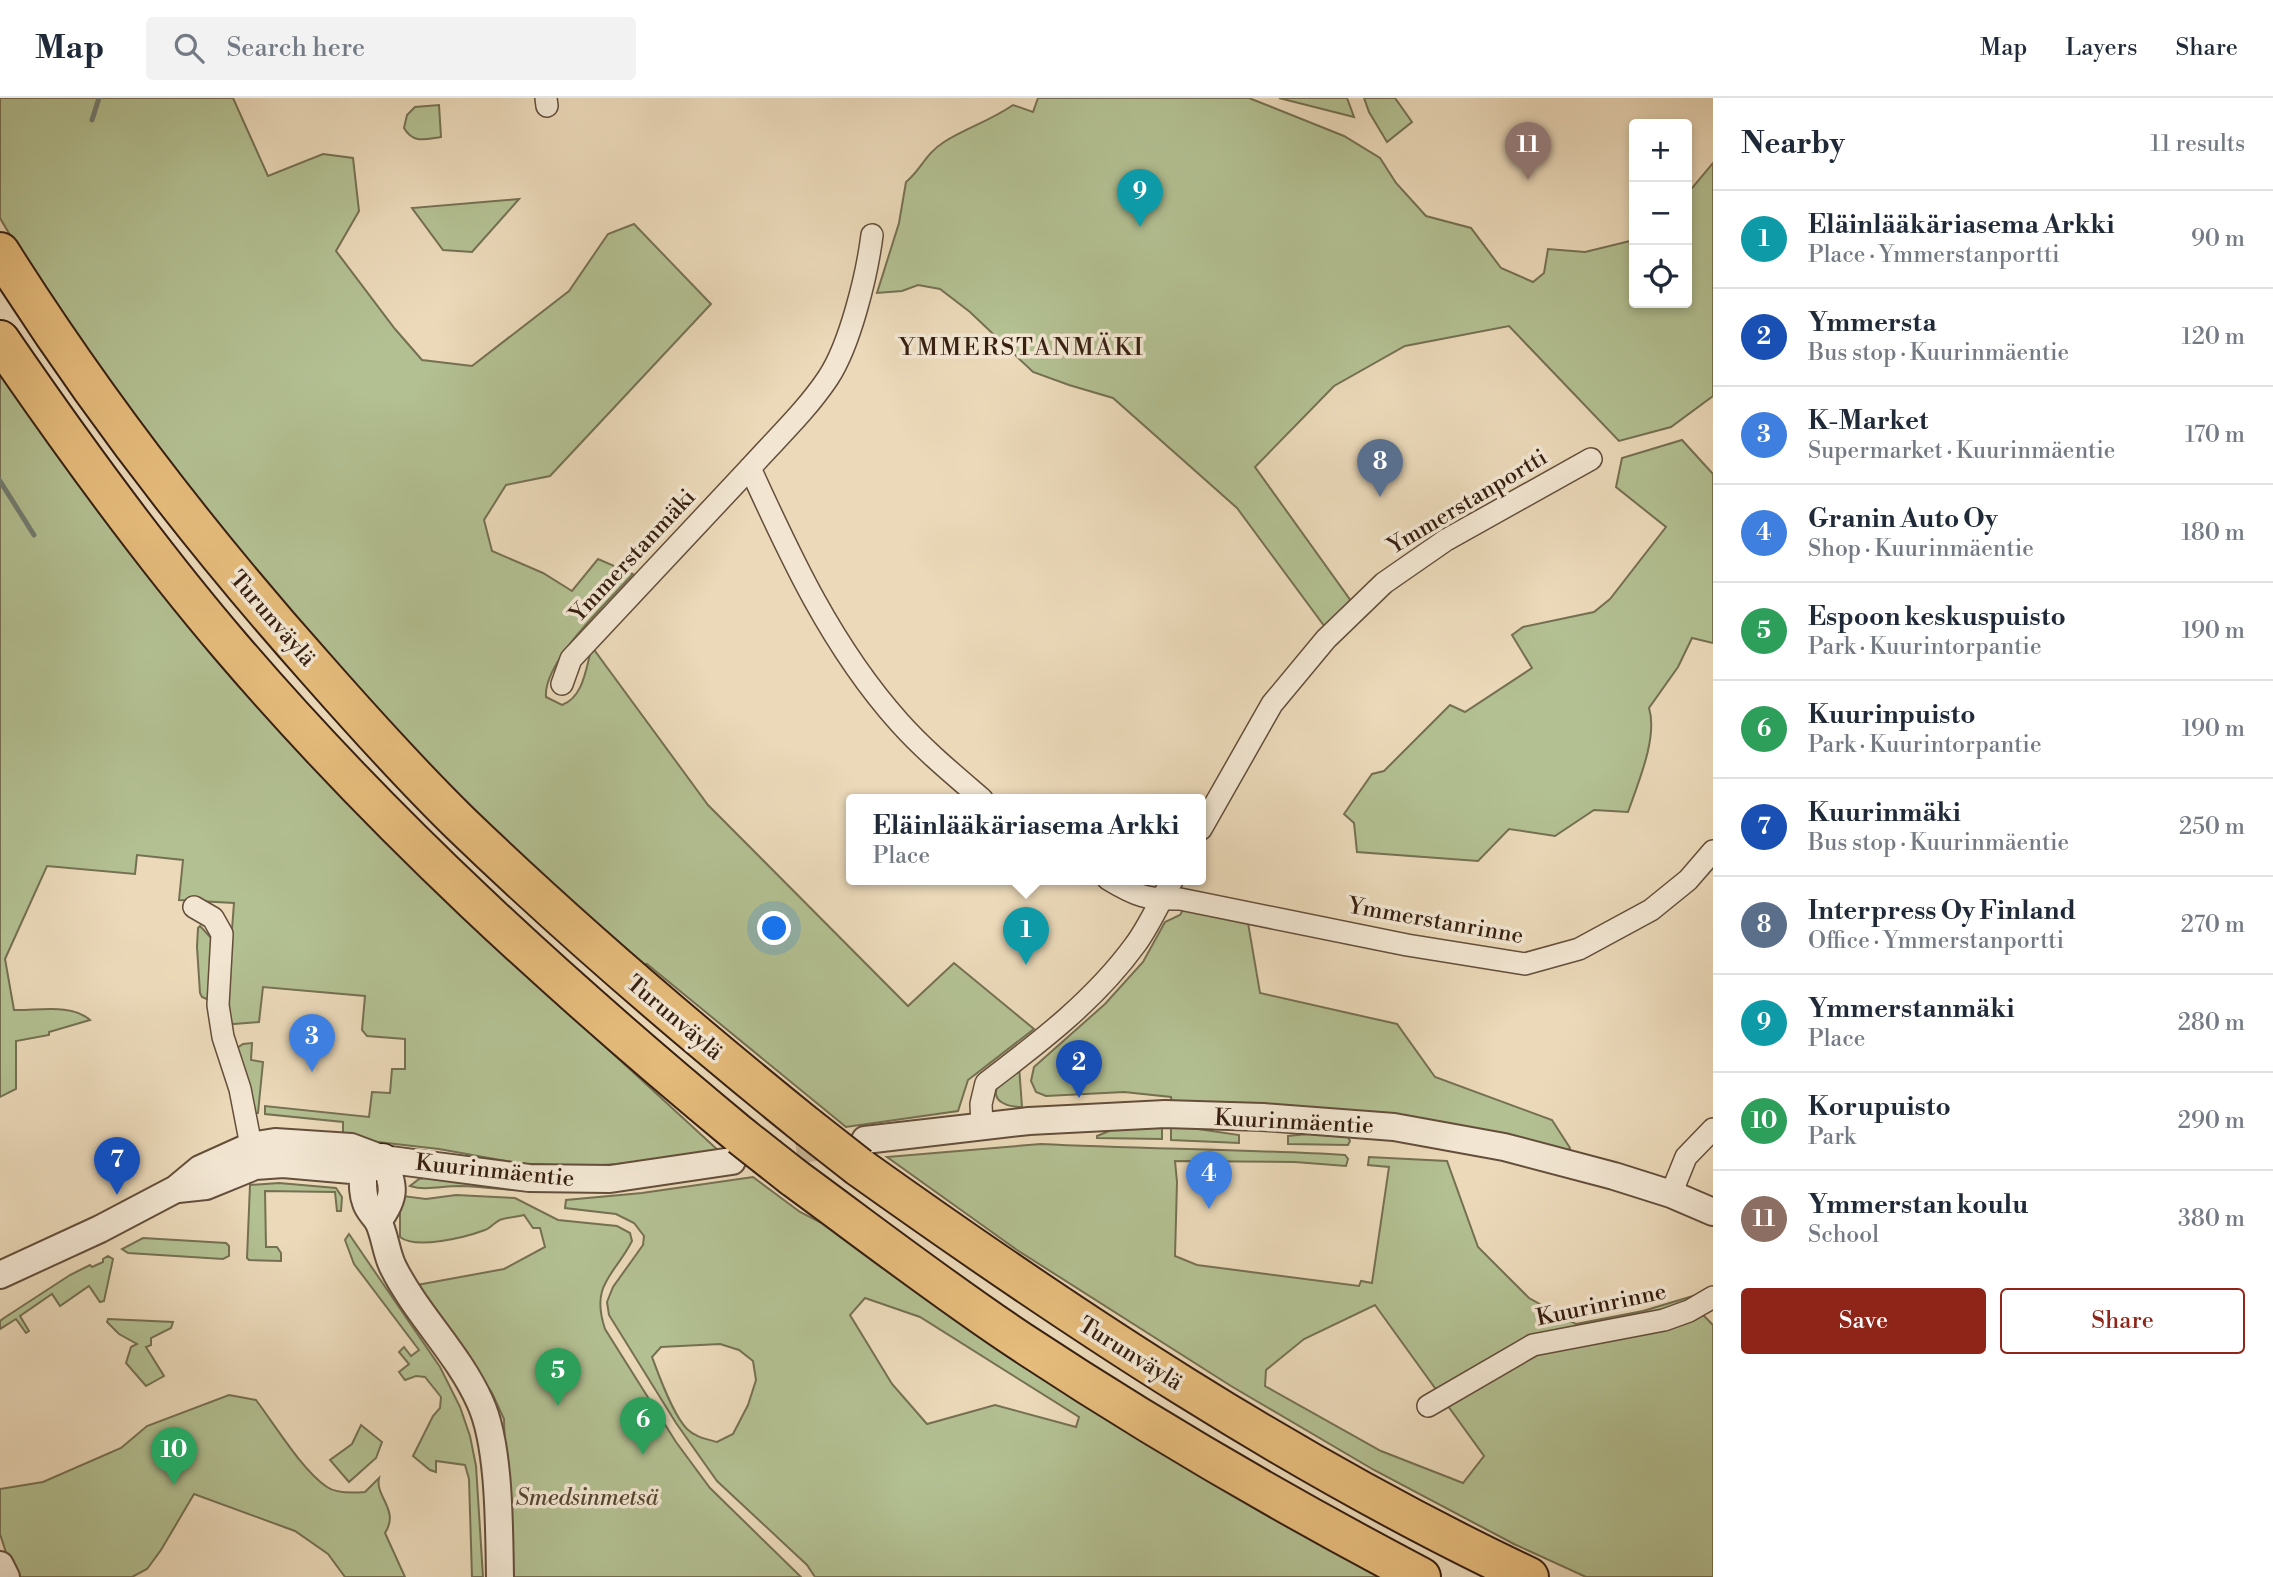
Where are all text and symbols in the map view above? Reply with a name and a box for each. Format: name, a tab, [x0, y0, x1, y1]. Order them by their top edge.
search box	[146, 17, 636, 80]
text: Map	[35, 28, 104, 69]
icon: search	[170, 29, 208, 67]
text: Search here	[226, 32, 365, 64]
text: Map	[1980, 33, 2027, 63]
text: Layers	[2065, 33, 2137, 63]
text: Share	[2175, 33, 2238, 63]
map controls	[1629, 119, 1692, 308]
button: +	[1629, 119, 1692, 182]
pin: 11	[1505, 122, 1551, 180]
text: Nearby	[1741, 125, 1845, 163]
text: 11 results	[2150, 130, 2245, 158]
pin: 9	[1117, 169, 1163, 227]
button: −	[1629, 182, 1692, 245]
text: Eläinlääkäriasema Arkki	[1808, 209, 2115, 241]
text: 1	[1758, 225, 1770, 253]
text: 90 m	[2191, 225, 2245, 253]
text: Place · Ymmerstanportti	[1808, 241, 2060, 269]
button: locate	[1629, 245, 1692, 308]
text: Ymmersta	[1808, 307, 1936, 339]
text: 2	[1757, 323, 1771, 351]
text: 120 m	[2181, 323, 2245, 351]
district label: YMMERSTANMÄKI	[897, 332, 1145, 363]
text: Bus stop · Kuurinmäentie	[1808, 339, 2069, 367]
text: K-Market	[1808, 405, 1928, 437]
text: 3	[1757, 421, 1771, 449]
text: 170 m	[2185, 421, 2245, 449]
text: Supermarket · Kuurinmäentie	[1808, 437, 2115, 465]
pin: 8	[1357, 439, 1403, 497]
street label: Ymmerstanportti	[1382, 443, 1552, 561]
street label: Ymmerstanmäki	[563, 483, 701, 629]
text: Granin Auto Oy	[1808, 503, 1998, 535]
text: 4	[1756, 519, 1772, 547]
text: 180 m	[2181, 519, 2245, 547]
text: Shop · Kuurinmäentie	[1808, 535, 2034, 563]
street label: Turunväylä	[223, 565, 321, 672]
text: Espoon keskuspuisto	[1808, 601, 2066, 633]
text: 5	[1757, 617, 1771, 645]
text: 190 m	[2182, 617, 2245, 645]
text: Park · Kuurintorpantie	[1808, 633, 2042, 661]
text: Kuurinpuisto	[1808, 699, 1976, 731]
text: 6	[1757, 715, 1771, 743]
text: 190 m	[2182, 715, 2245, 743]
text: Park · Kuurintorpantie	[1808, 731, 2042, 759]
popup	[846, 794, 1206, 885]
text: Kuurinmäki	[1808, 797, 1961, 829]
text: Eläinlääkäriasema Arkki	[873, 810, 1179, 842]
text: 7	[1757, 813, 1771, 841]
text: 250 m	[2179, 813, 2245, 841]
text: Bus stop · Kuurinmäentie	[1808, 829, 2069, 857]
text: Place	[873, 842, 930, 870]
street label: Ymmerstanrinne	[1345, 892, 1526, 950]
text: Interpress Oy Finland	[1808, 895, 2076, 927]
pin: 1	[1003, 907, 1049, 965]
your location	[757, 911, 791, 945]
text: 8	[1757, 911, 1771, 939]
text: 270 m	[2181, 911, 2245, 939]
text: Office · Ymmerstanportti	[1808, 927, 2064, 955]
street label: Turunväylä	[621, 969, 728, 1066]
text: Ymmerstanmäki	[1808, 993, 2015, 1025]
text: 9	[1757, 1009, 1771, 1037]
text: 280 m	[2178, 1009, 2245, 1037]
pin: 3	[289, 1014, 335, 1072]
text: Place	[1808, 1025, 1865, 1053]
pin: 2	[1056, 1040, 1102, 1098]
text: Korupuisto	[1808, 1091, 1951, 1123]
street label: Kuurinmäentie	[1214, 1104, 1374, 1140]
text: 10	[1750, 1107, 1778, 1135]
text: 290 m	[2178, 1107, 2245, 1135]
text: Park	[1808, 1123, 1856, 1151]
pin: 7	[94, 1137, 140, 1195]
street label: Kuurinmäentie	[414, 1149, 576, 1193]
pin: 4	[1186, 1151, 1232, 1209]
text: Ymmerstan koulu	[1808, 1189, 2028, 1221]
text: 11	[1753, 1205, 1775, 1233]
text: 380 m	[2178, 1205, 2245, 1233]
text: School	[1808, 1221, 1879, 1249]
street label: Kuurinrinne	[1534, 1278, 1669, 1332]
button: Save	[1741, 1288, 1986, 1354]
button: Share	[2000, 1288, 2245, 1354]
street label: Turunväylä	[1073, 1311, 1188, 1397]
pin: 5	[535, 1348, 581, 1406]
pin: 6	[620, 1397, 666, 1455]
pin: 10	[151, 1427, 197, 1485]
park label: Smedsinmetsä	[516, 1484, 659, 1512]

